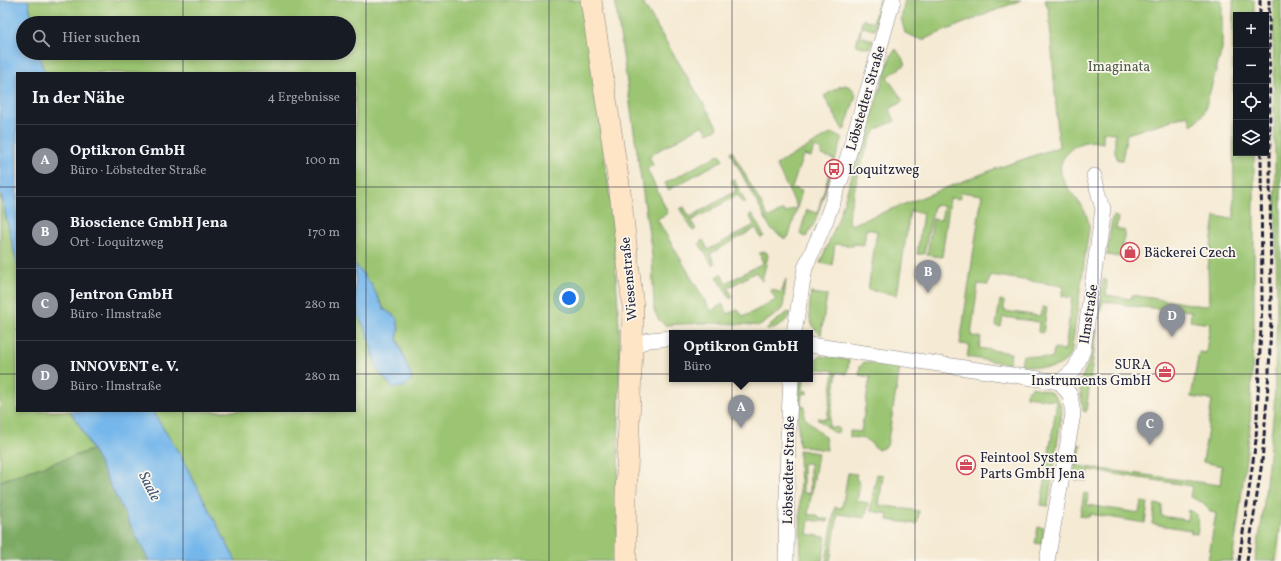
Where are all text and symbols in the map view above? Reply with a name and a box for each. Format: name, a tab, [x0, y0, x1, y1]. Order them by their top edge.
map controls	[1233, 12, 1269, 156]
button: +	[1233, 12, 1269, 48]
search box	[16, 16, 356, 60]
icon: search	[30, 27, 52, 49]
text: Hier suchen	[62, 28, 140, 49]
street label: Löbstedter Straße	[842, 43, 891, 153]
button: −	[1233, 48, 1269, 84]
park label: Imaginata	[1088, 58, 1150, 77]
button: locate	[1233, 84, 1269, 120]
text: In der Nähe	[32, 87, 125, 110]
text: 4 Ergebnisse	[267, 89, 340, 107]
button: layers	[1233, 120, 1269, 156]
text: Optikron GmbH	[70, 141, 185, 162]
text: A	[40, 152, 50, 170]
text: 100 m	[305, 152, 340, 170]
bus stop icon: Loquitzweg	[823, 158, 845, 180]
place label: Loquitzweg	[848, 161, 919, 180]
text: Büro · Löbstedter Straße	[70, 162, 206, 180]
text: Bioscience GmbH Jena	[70, 213, 228, 234]
text: B	[41, 224, 49, 242]
text: 170 m	[307, 224, 340, 242]
text: Ort · Loquitzweg	[70, 234, 164, 252]
street label: Wiesenstraße	[616, 236, 643, 322]
shop icon: Bäckerei Czech	[1119, 241, 1141, 263]
place label: Bäckerei Czech	[1144, 244, 1236, 263]
pin: B	[915, 260, 941, 293]
street label: Ilmstraße	[1075, 283, 1104, 345]
text: Jentron GmbH	[70, 285, 173, 306]
your location	[559, 288, 579, 308]
text: C	[41, 296, 49, 314]
text: 280 m	[304, 296, 340, 314]
pin: D	[1159, 304, 1185, 337]
text: Büro · Ilmstraße	[70, 306, 162, 324]
popup	[669, 330, 813, 382]
text: Optikron GmbH	[683, 337, 799, 358]
place label: SURA Instruments GmbH	[1031, 356, 1151, 391]
text: INNOVENT e. V.	[70, 357, 179, 378]
text: Büro	[683, 358, 711, 376]
office icon: SURA Instruments GmbH	[1154, 361, 1176, 383]
text: D	[40, 368, 50, 386]
text: 280 m	[304, 368, 340, 386]
text: Büro · Ilmstraße	[70, 378, 162, 396]
pin: A	[728, 395, 754, 428]
pin: C	[1137, 412, 1163, 445]
street label: Löbstedter Straße	[779, 415, 800, 525]
place label: Feintool System Parts GmbH Jena	[980, 449, 1085, 484]
office icon: Feintool System Parts GmbH Jena	[955, 454, 977, 476]
water label: Saale	[132, 468, 165, 505]

